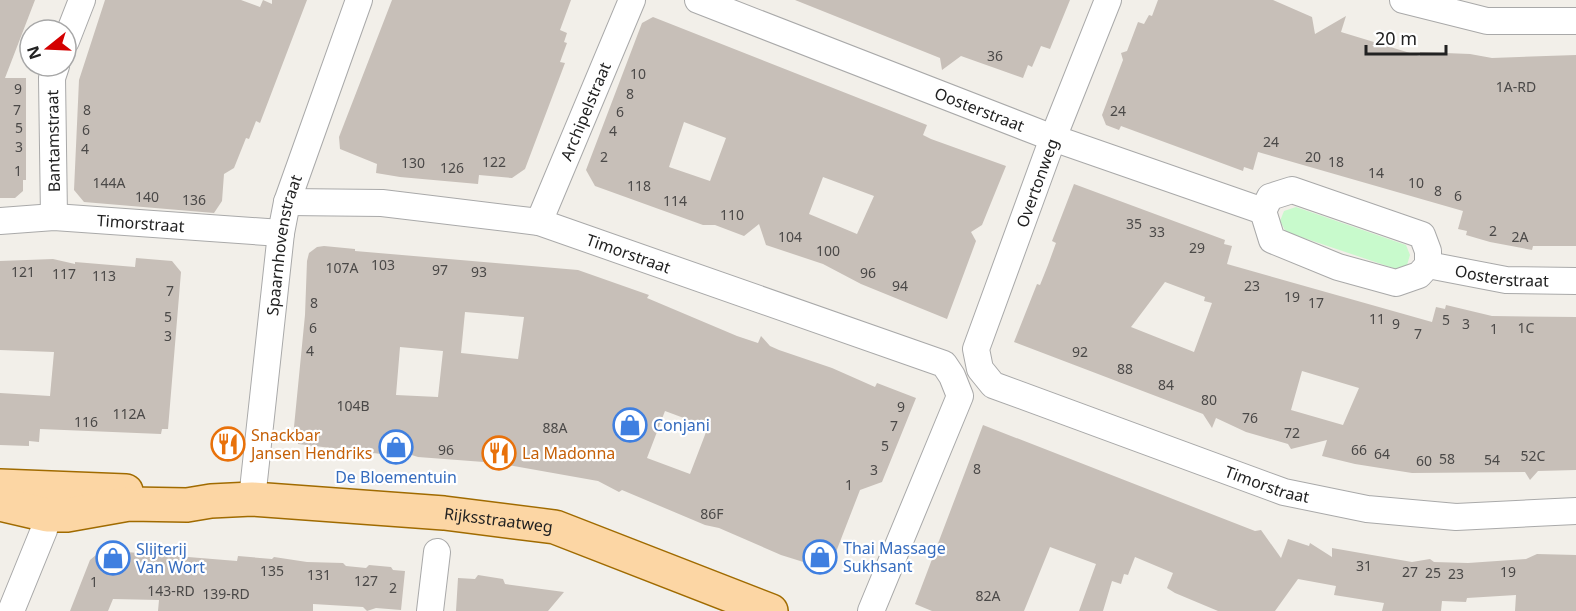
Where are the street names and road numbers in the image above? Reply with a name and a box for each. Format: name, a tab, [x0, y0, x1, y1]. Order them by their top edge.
street label: Archipelstraat	[555, 59, 616, 164]
street label: Oosterstraat	[931, 82, 1028, 137]
street label: Bantamstraat	[41, 89, 65, 192]
street label: Overtonweg	[1011, 136, 1063, 230]
street label: Spaarnhovenstraat	[261, 171, 307, 317]
street label: Timorstraat	[96, 209, 185, 237]
street label: Timorstraat	[583, 228, 674, 278]
street label: Oosterstraat	[1453, 259, 1549, 292]
street label: Timorstraat	[1222, 460, 1312, 508]
street label: Rijksstraatweg	[443, 502, 554, 538]

